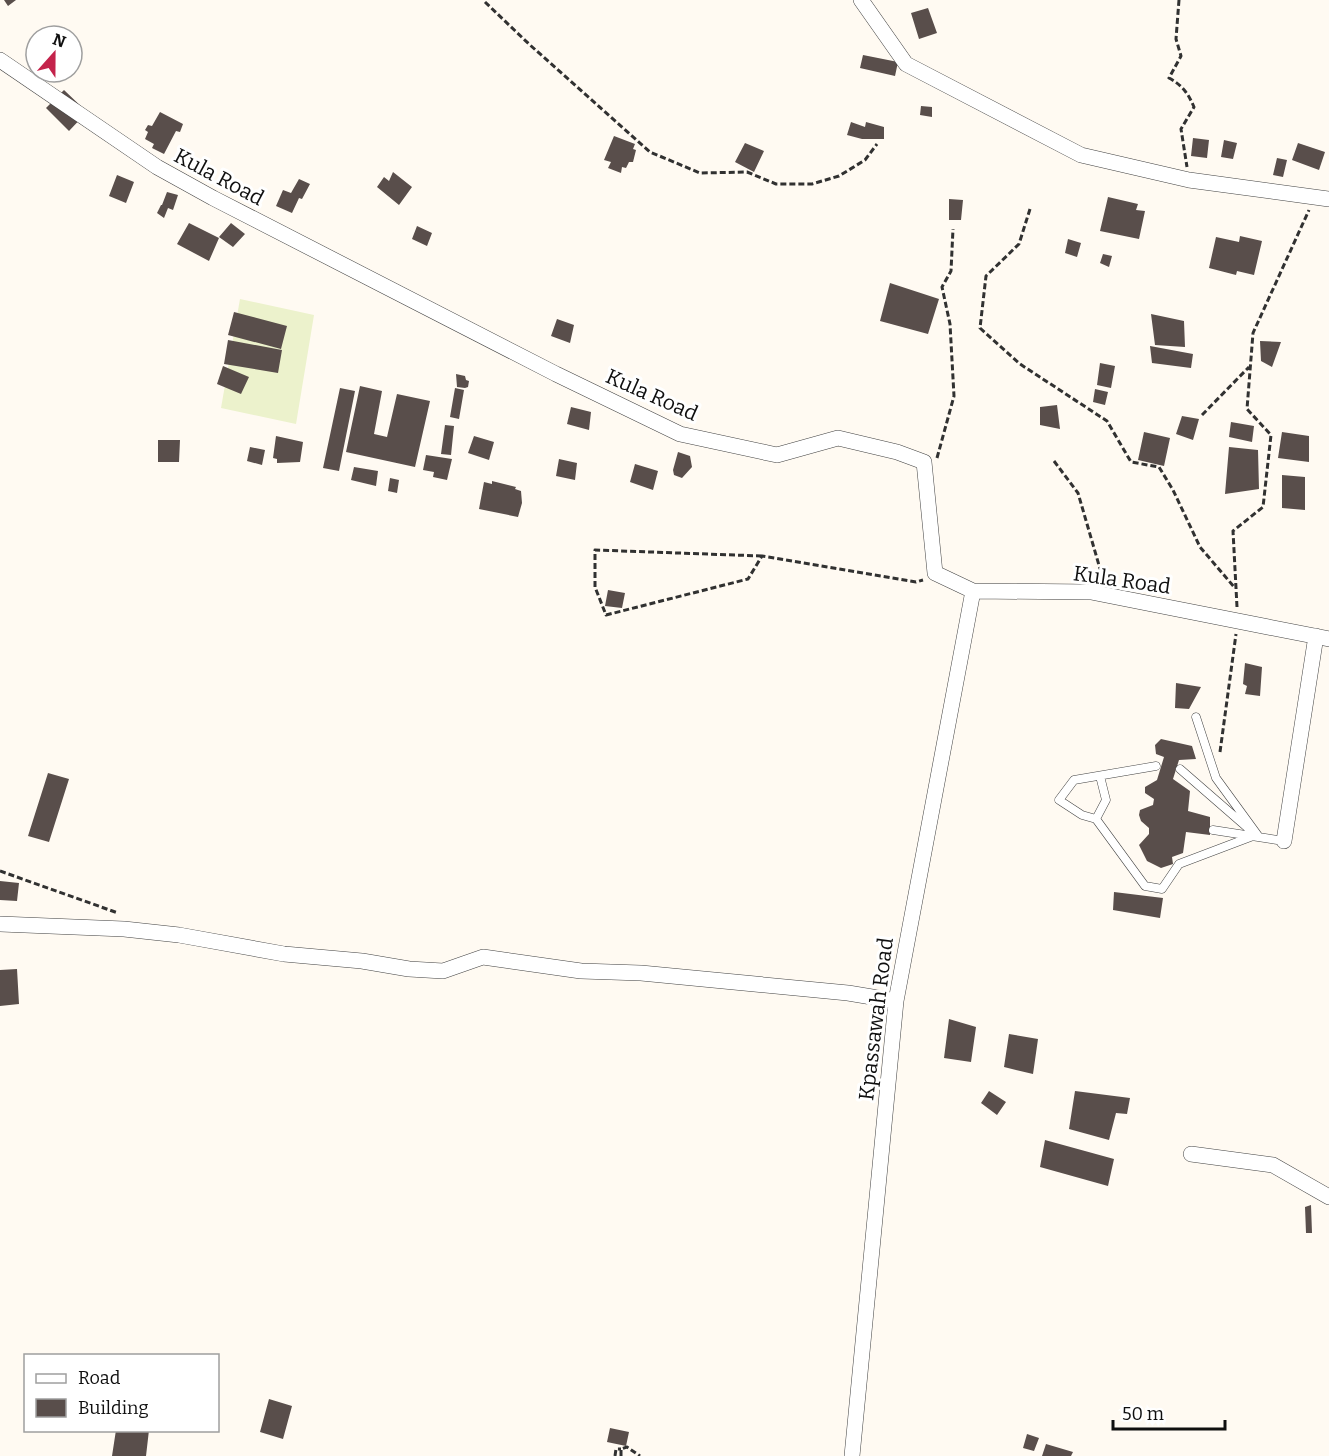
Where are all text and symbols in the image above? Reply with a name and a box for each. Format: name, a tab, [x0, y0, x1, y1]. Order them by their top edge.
north arrow	[24, 24, 84, 84]
text: N	[50, 29, 68, 52]
street label: Kula Road	[170, 142, 268, 212]
street label: Kula Road	[602, 363, 702, 427]
street label: Kula Road	[1072, 560, 1172, 600]
street label: Kpassawah Road	[853, 936, 899, 1102]
legend	[24, 1354, 219, 1432]
text: Road	[78, 1367, 121, 1389]
scale bar	[1113, 1393, 1226, 1431]
text: Building	[78, 1397, 149, 1419]
text: 50 m	[1122, 1403, 1164, 1425]

